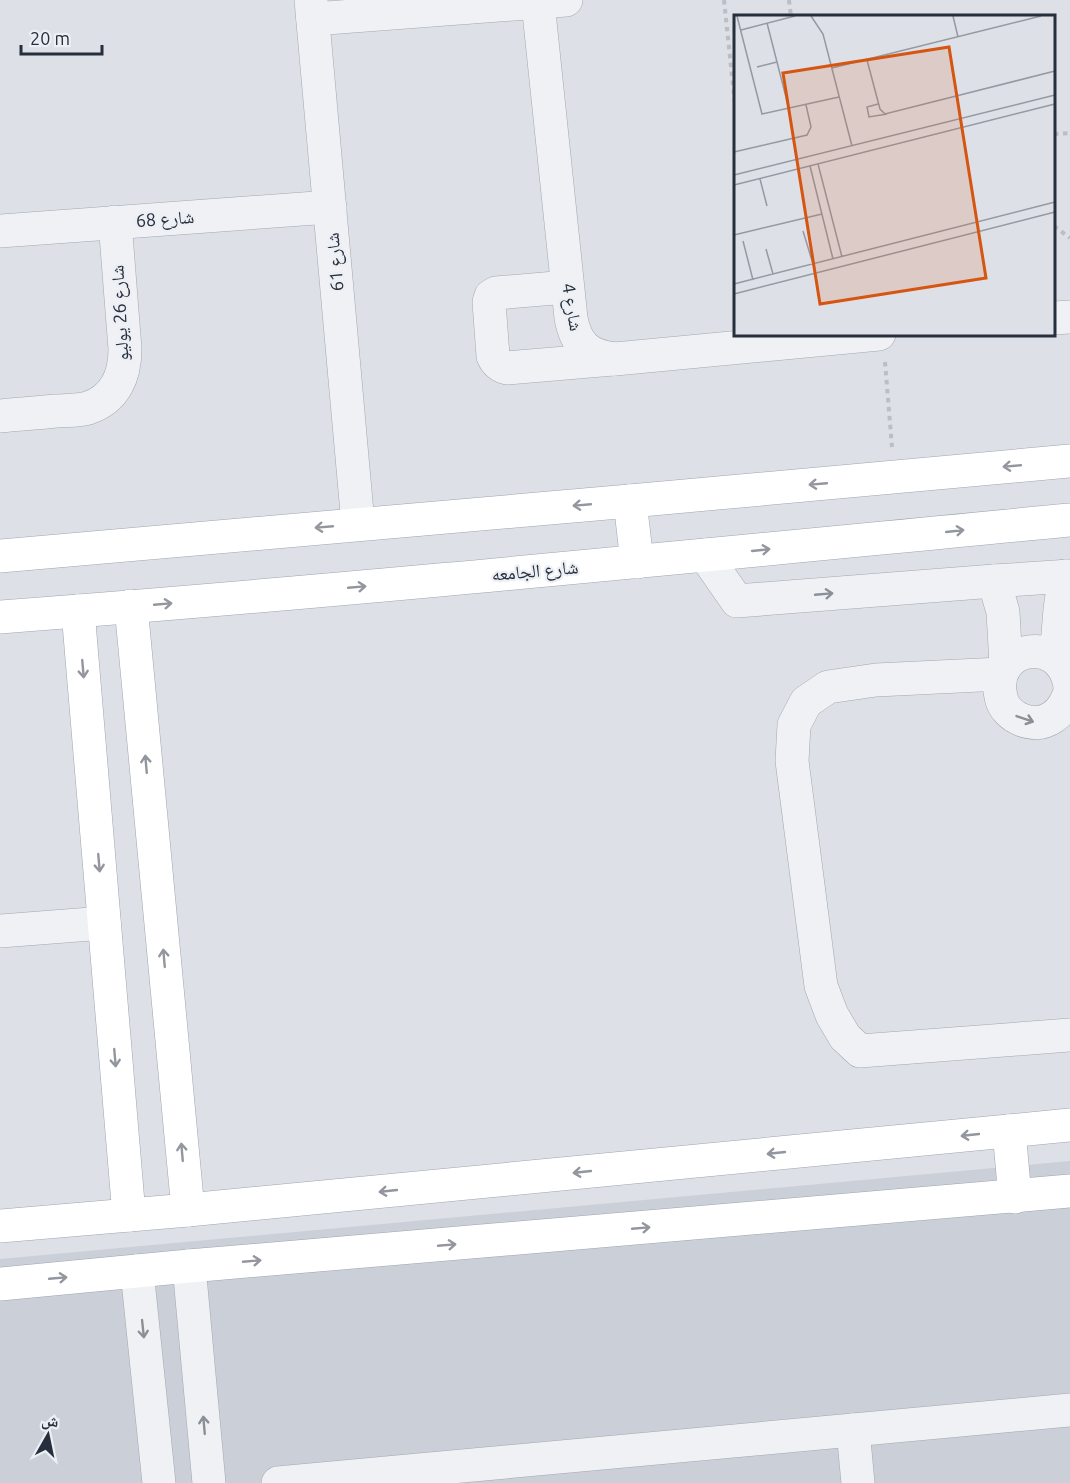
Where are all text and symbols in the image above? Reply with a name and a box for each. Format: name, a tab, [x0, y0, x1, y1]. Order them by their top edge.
inset map	[734, 15, 1055, 336]
scale bar	[21, 18, 102, 56]
text: 20 m	[30, 28, 70, 48]
street label: شارع 68	[135, 206, 195, 232]
street label: شارع 61	[321, 232, 349, 292]
street label: شارع 26 يوليو	[107, 264, 133, 362]
street label: شارع 4	[557, 281, 587, 333]
one-way arrow	[1002, 461, 1022, 472]
one-way arrow	[808, 479, 828, 490]
one-way arrow	[572, 500, 592, 511]
one-way arrow	[315, 522, 335, 533]
one-way arrow	[944, 525, 964, 536]
one-way arrow	[750, 544, 770, 555]
street label: شارع الجامعه	[491, 556, 579, 586]
one-way arrow	[347, 581, 367, 592]
one-way arrow	[813, 588, 833, 599]
one-way arrow	[153, 598, 172, 609]
one-way arrow	[78, 659, 89, 679]
one-way arrow	[1015, 715, 1034, 726]
one-way arrow	[140, 754, 151, 774]
one-way arrow	[94, 853, 105, 873]
one-way arrow	[158, 948, 169, 968]
one-way arrow	[110, 1047, 121, 1067]
one-way arrow	[960, 1130, 980, 1141]
one-way arrow	[176, 1143, 187, 1162]
one-way arrow	[766, 1148, 786, 1159]
one-way arrow	[572, 1167, 592, 1178]
one-way arrow	[378, 1186, 398, 1197]
one-way arrow	[631, 1222, 651, 1233]
one-way arrow	[436, 1239, 456, 1250]
one-way arrow	[242, 1255, 262, 1266]
one-way arrow	[48, 1272, 68, 1283]
one-way arrow	[138, 1319, 149, 1339]
north arrow	[18, 1405, 78, 1465]
text: ش	[40, 1410, 60, 1431]
one-way arrow	[198, 1415, 209, 1435]

